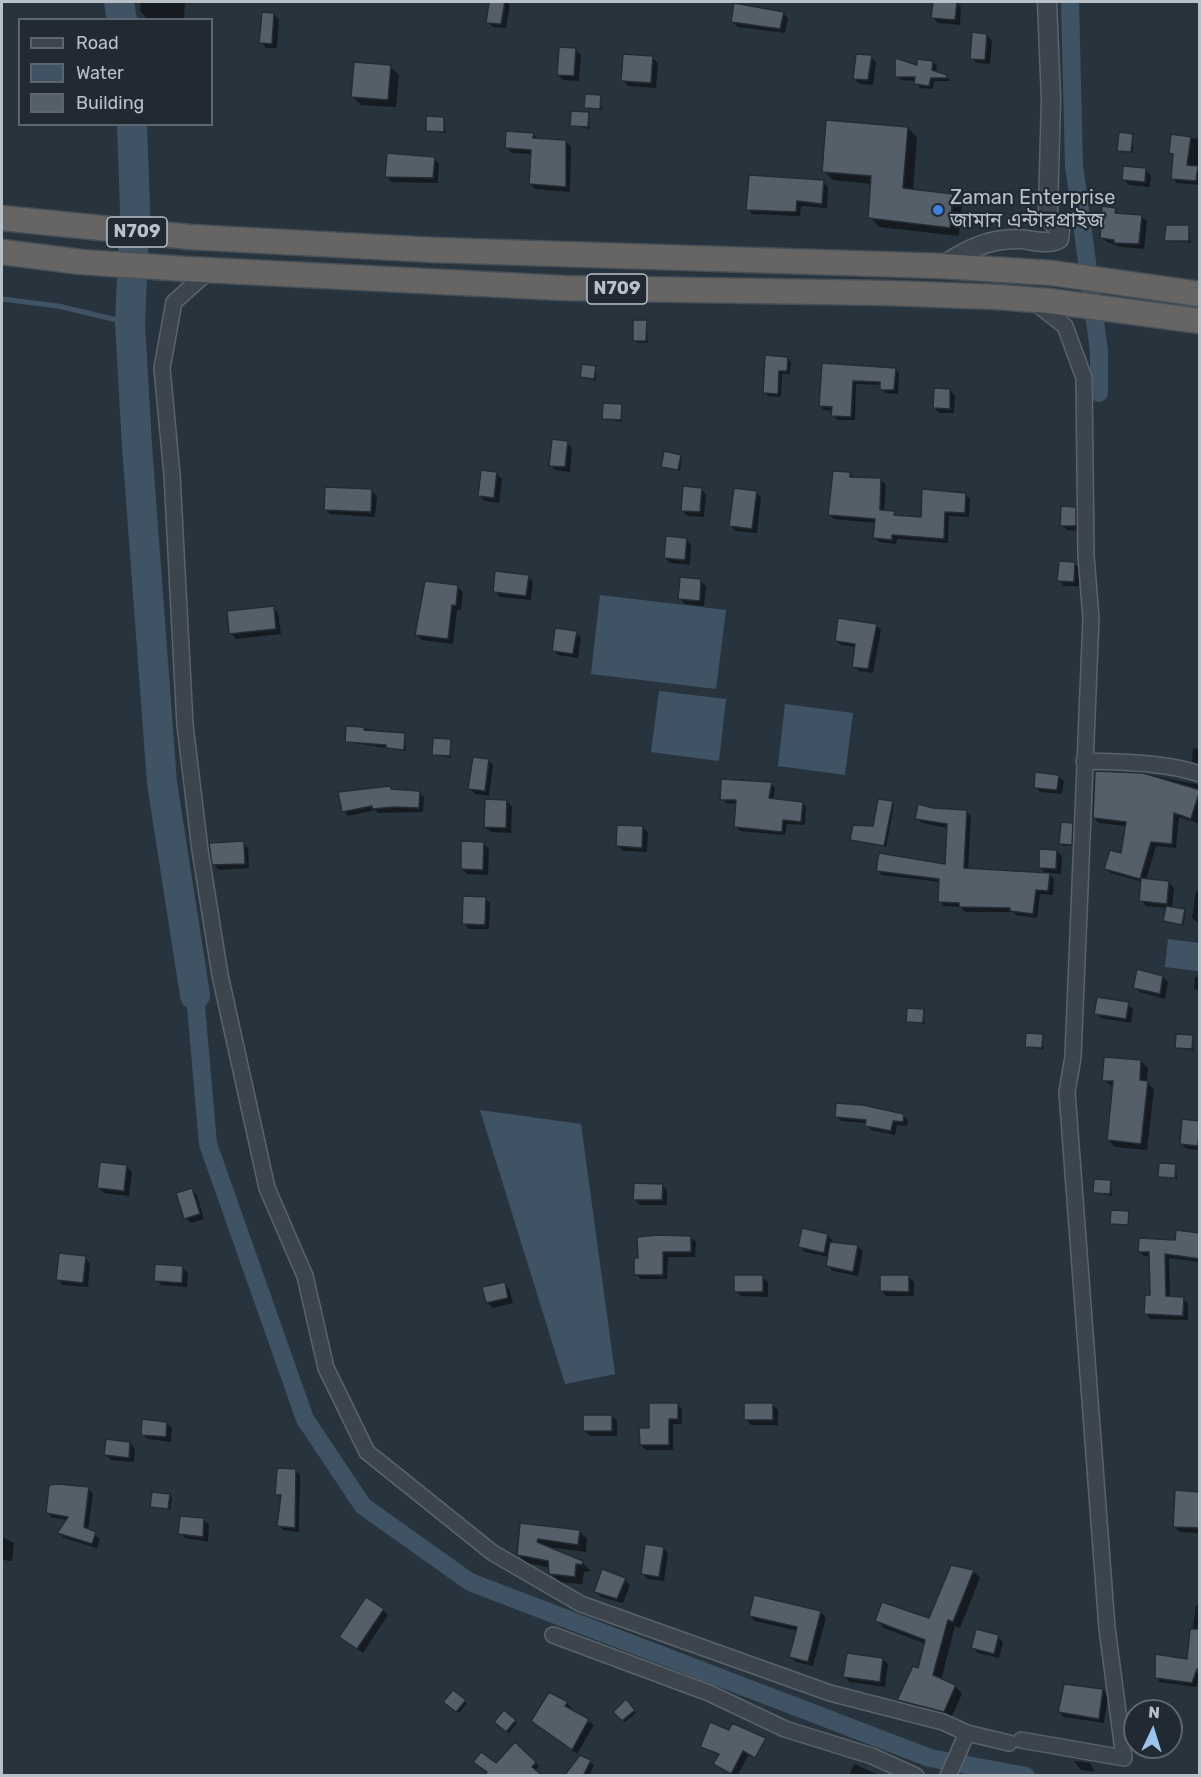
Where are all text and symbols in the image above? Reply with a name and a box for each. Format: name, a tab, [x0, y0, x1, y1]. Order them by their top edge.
legend	[18, 18, 213, 126]
text: Road	[76, 32, 119, 54]
text: Water	[76, 62, 124, 84]
text: Building	[76, 92, 144, 114]
place label: Zaman Enterprise জামান এন্টারপ্রাইজ	[950, 186, 1115, 233]
marker: Zaman Enterprise জামান এন্টারপ্রাইজ	[931, 203, 945, 217]
road number: N709	[107, 217, 167, 247]
road number: N709	[587, 274, 647, 304]
north arrow	[1123, 1699, 1183, 1759]
text: N	[1148, 1703, 1161, 1722]

